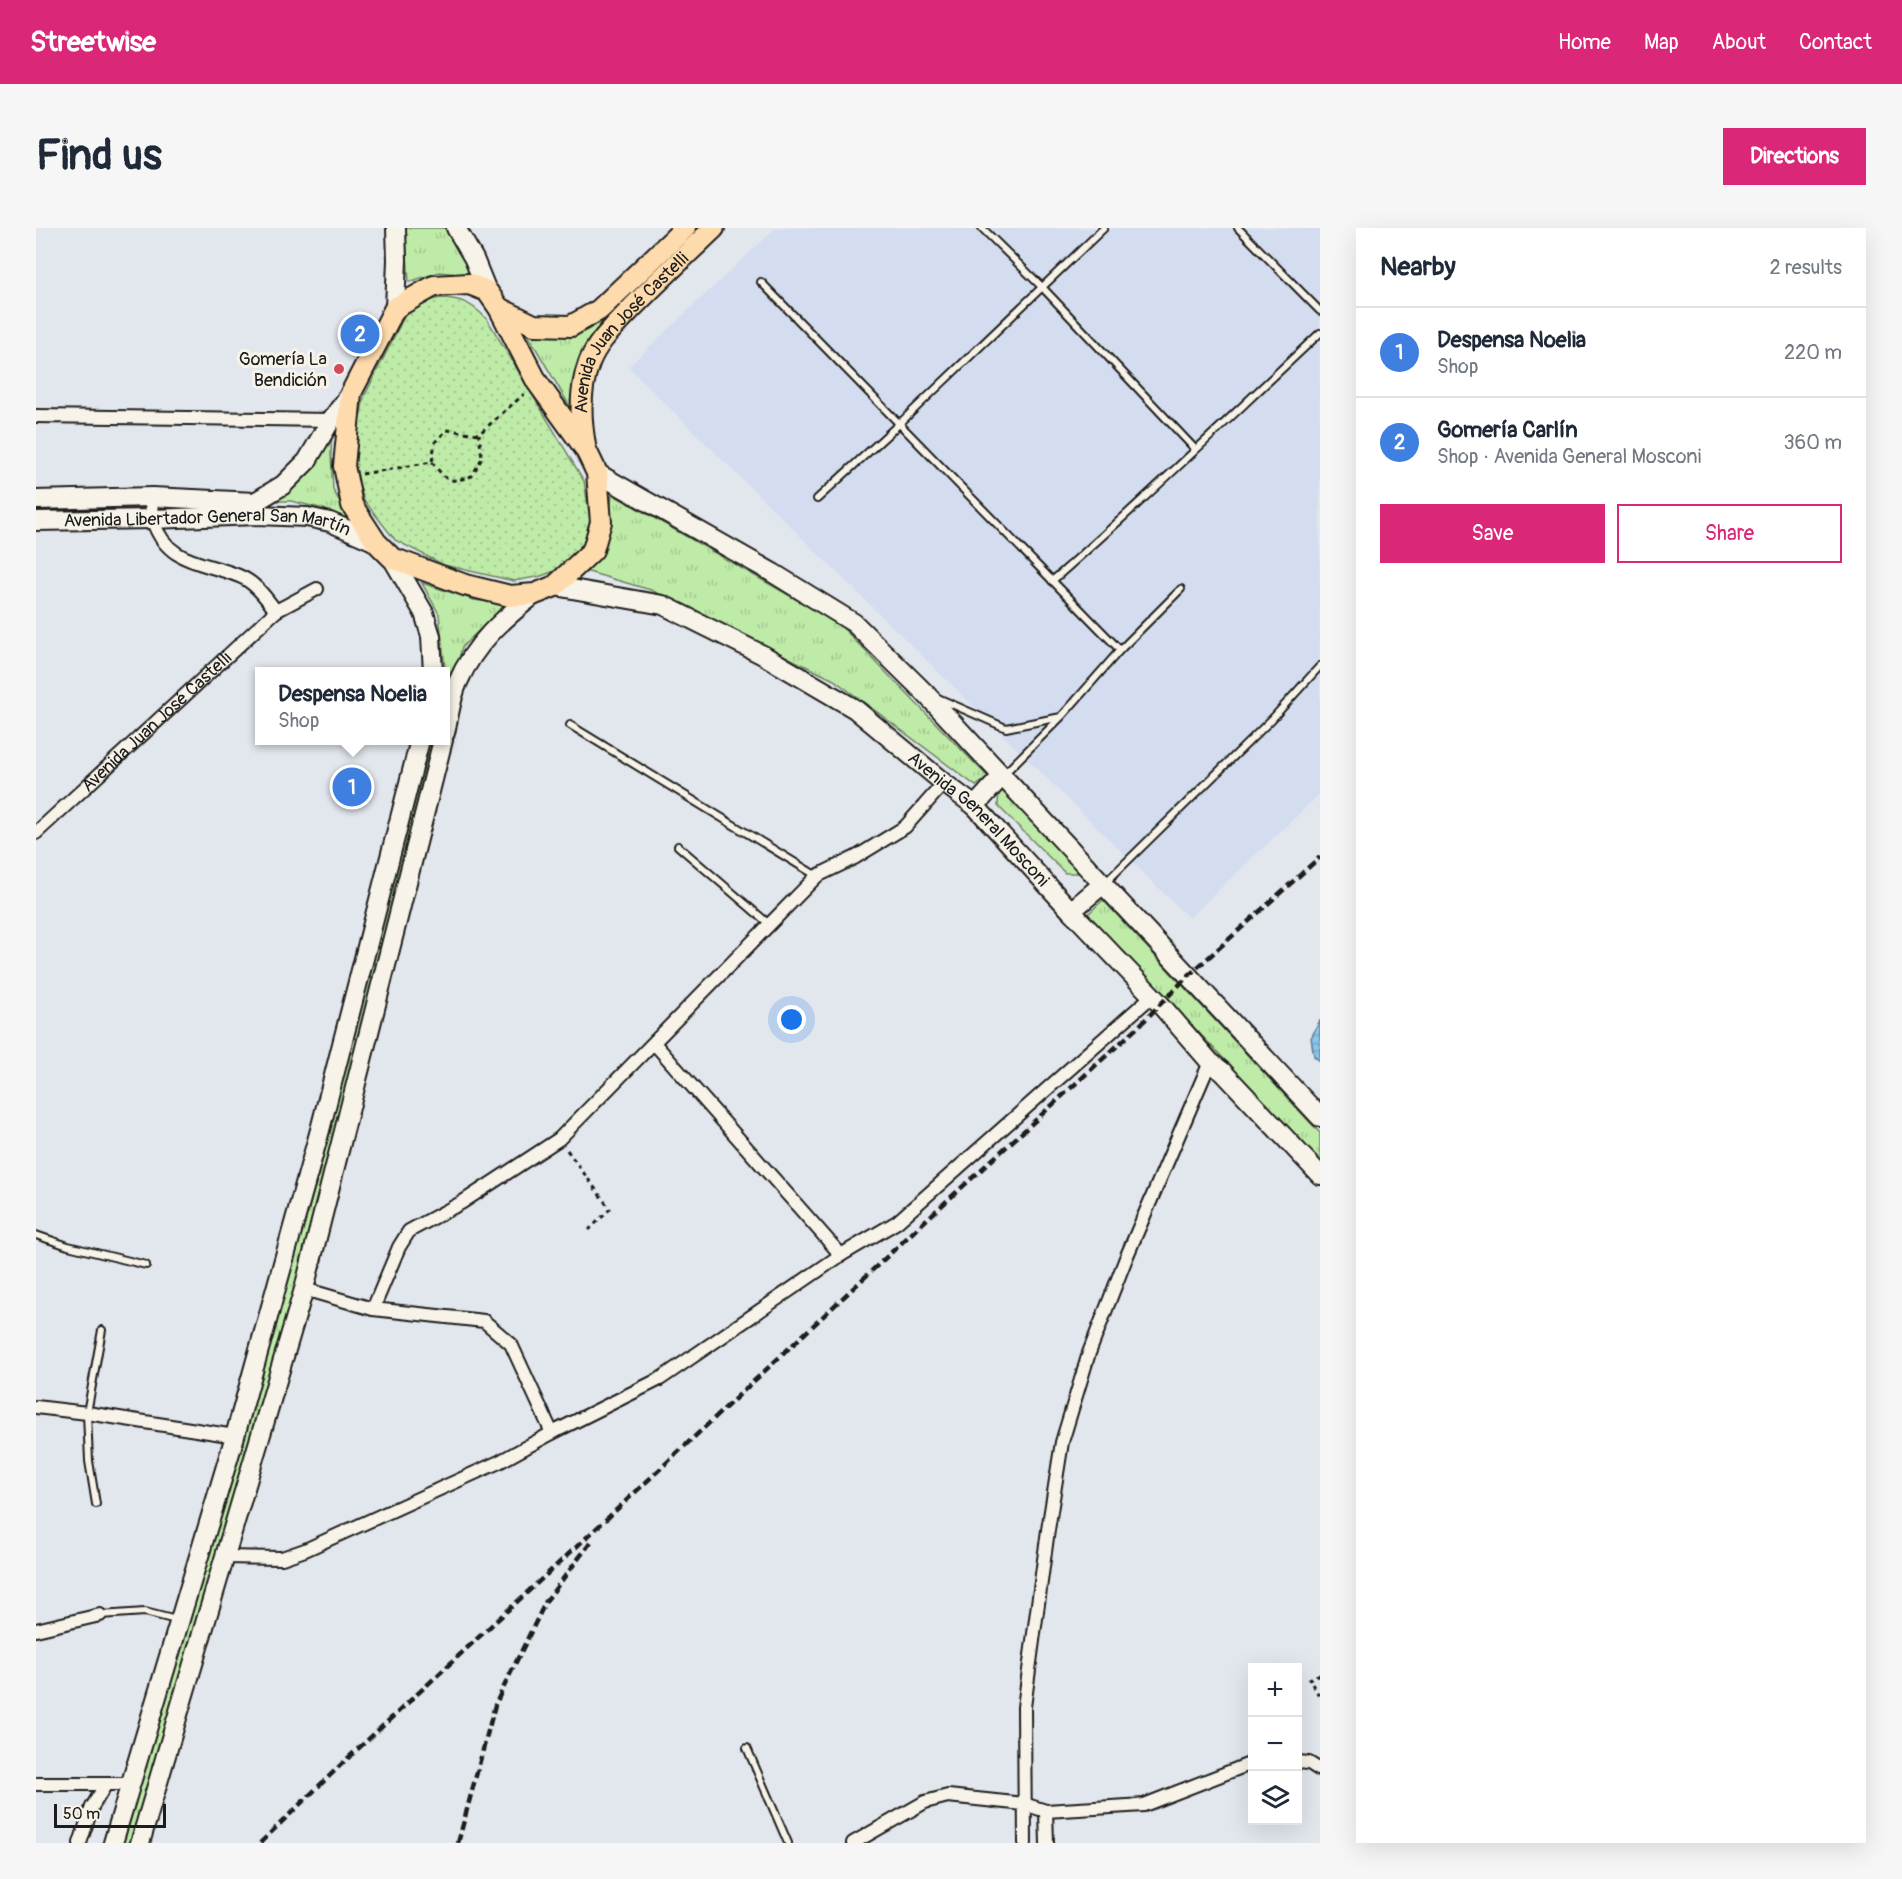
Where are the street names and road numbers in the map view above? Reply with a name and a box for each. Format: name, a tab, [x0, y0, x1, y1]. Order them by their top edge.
street label: Avenida Juan José Castelli	[570, 248, 694, 414]
street label: Avenida Libertador General San Martín	[63, 504, 354, 542]
street label: Avenida Juan José Castelli	[77, 647, 237, 797]
street label: Avenida General Mosconi	[903, 747, 1054, 892]

